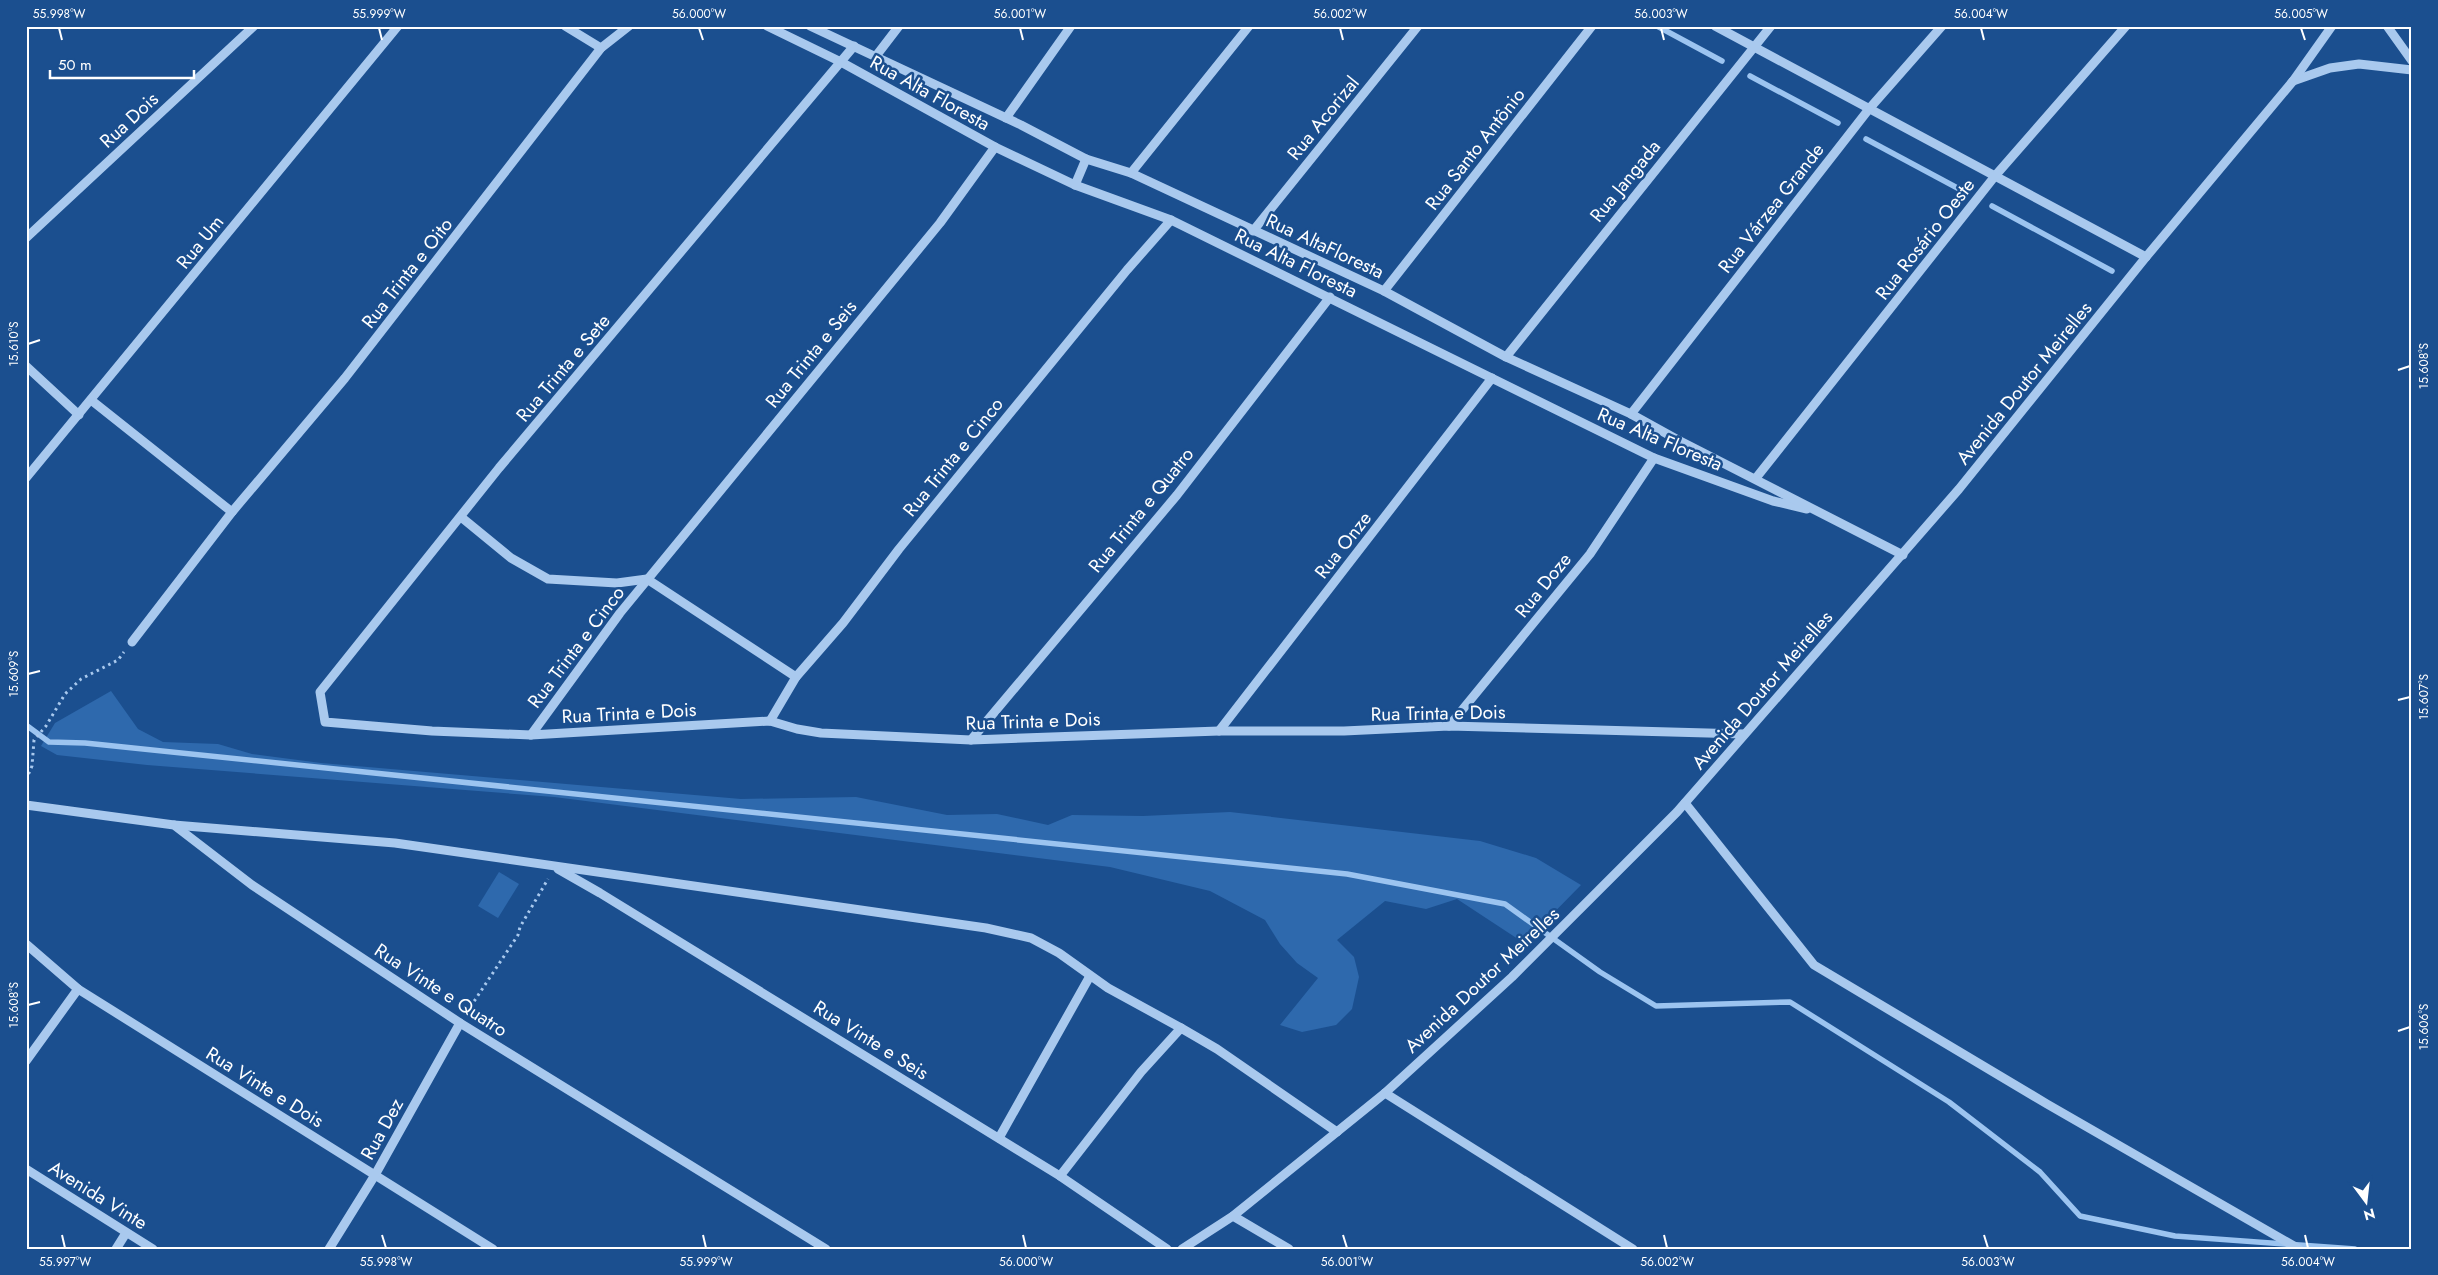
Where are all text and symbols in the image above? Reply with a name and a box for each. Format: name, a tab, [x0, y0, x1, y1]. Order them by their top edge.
text: 55.998°W	[33, 5, 85, 23]
text: 55.999°W	[352, 5, 406, 23]
text: 56.000°W	[672, 5, 726, 23]
text: 56.001°W	[994, 5, 1046, 23]
text: 56.002°W	[1313, 5, 1367, 23]
text: 56.003°W	[1634, 5, 1688, 23]
text: 56.004°W	[1954, 5, 2008, 23]
text: 56.005°W	[2274, 5, 2328, 23]
scale bar	[50, 48, 194, 80]
street label: Rua Alta Floresta	[865, 49, 995, 137]
text: 50 m	[58, 54, 92, 76]
street label: Rua Acorizal	[1281, 70, 1365, 166]
street label: Rua Santo Antônio	[1419, 82, 1531, 216]
street label: Rua Dois	[94, 86, 165, 154]
street label: Rua Jangada	[1583, 134, 1667, 228]
street label: Rua Várzea Grande	[1712, 137, 1831, 279]
street label: Rua Rosário Oeste	[1869, 172, 1981, 305]
street label: Rua AltaFloresta	[1261, 207, 1389, 285]
street label: Rua Um	[170, 209, 230, 275]
street label: Rua Trinta e Oito	[355, 212, 459, 334]
street label: Rua Alta Floresta	[1230, 222, 1362, 304]
street label: Rua Trinta e Seis	[759, 294, 863, 414]
street label: Avenida Doutor Meirelles	[1950, 295, 2099, 470]
street label: Rua Trinta e Sete	[510, 308, 616, 428]
text: 15.610°S	[5, 321, 23, 367]
text: 15.608°S	[2415, 342, 2433, 389]
street label: Rua Trinta e Cinco	[896, 392, 1010, 522]
street label: Rua Alta Floresta	[1593, 401, 1727, 477]
street label: Rua Trinta e Quatro	[1082, 442, 1200, 578]
street label: Rua Onze	[1308, 506, 1378, 584]
street label: Rua Doze	[1508, 547, 1578, 623]
street label: Rua Trinta e Cinco	[521, 580, 631, 714]
street label: Avenida Doutor Meirelles	[1685, 604, 1839, 775]
text: 15.609°S	[5, 650, 23, 697]
text: 15.607°S	[2415, 674, 2433, 720]
street label: Rua Trinta e Dois	[561, 696, 697, 730]
street label: Rua Trinta e Dois	[1370, 698, 1506, 728]
street label: Rua Trinta e Dois	[965, 705, 1101, 737]
street label: Avenida Doutor Meirelles	[1399, 901, 1566, 1059]
street label: Rua Vinte e Quatro	[369, 937, 513, 1043]
text: 15.608°S	[5, 981, 23, 1028]
street label: Rua Vinte e Seis	[808, 994, 934, 1086]
text: 15.606°S	[2415, 1003, 2433, 1050]
street label: Rua Vinte e Dois	[201, 1040, 329, 1134]
street label: Rua Dez	[354, 1093, 410, 1165]
street label: Avenida Vinte	[43, 1154, 153, 1236]
north arrow	[2340, 1178, 2390, 1228]
text: N	[2361, 1203, 2377, 1226]
text: 55.997°W	[39, 1253, 91, 1271]
text: 55.998°W	[360, 1253, 412, 1271]
text: 55.999°W	[679, 1253, 733, 1271]
text: 56.000°W	[999, 1253, 1053, 1271]
text: 56.001°W	[1321, 1253, 1373, 1271]
text: 56.002°W	[1640, 1253, 1694, 1271]
text: 56.003°W	[1961, 1253, 2015, 1271]
text: 56.004°W	[2281, 1253, 2335, 1271]

